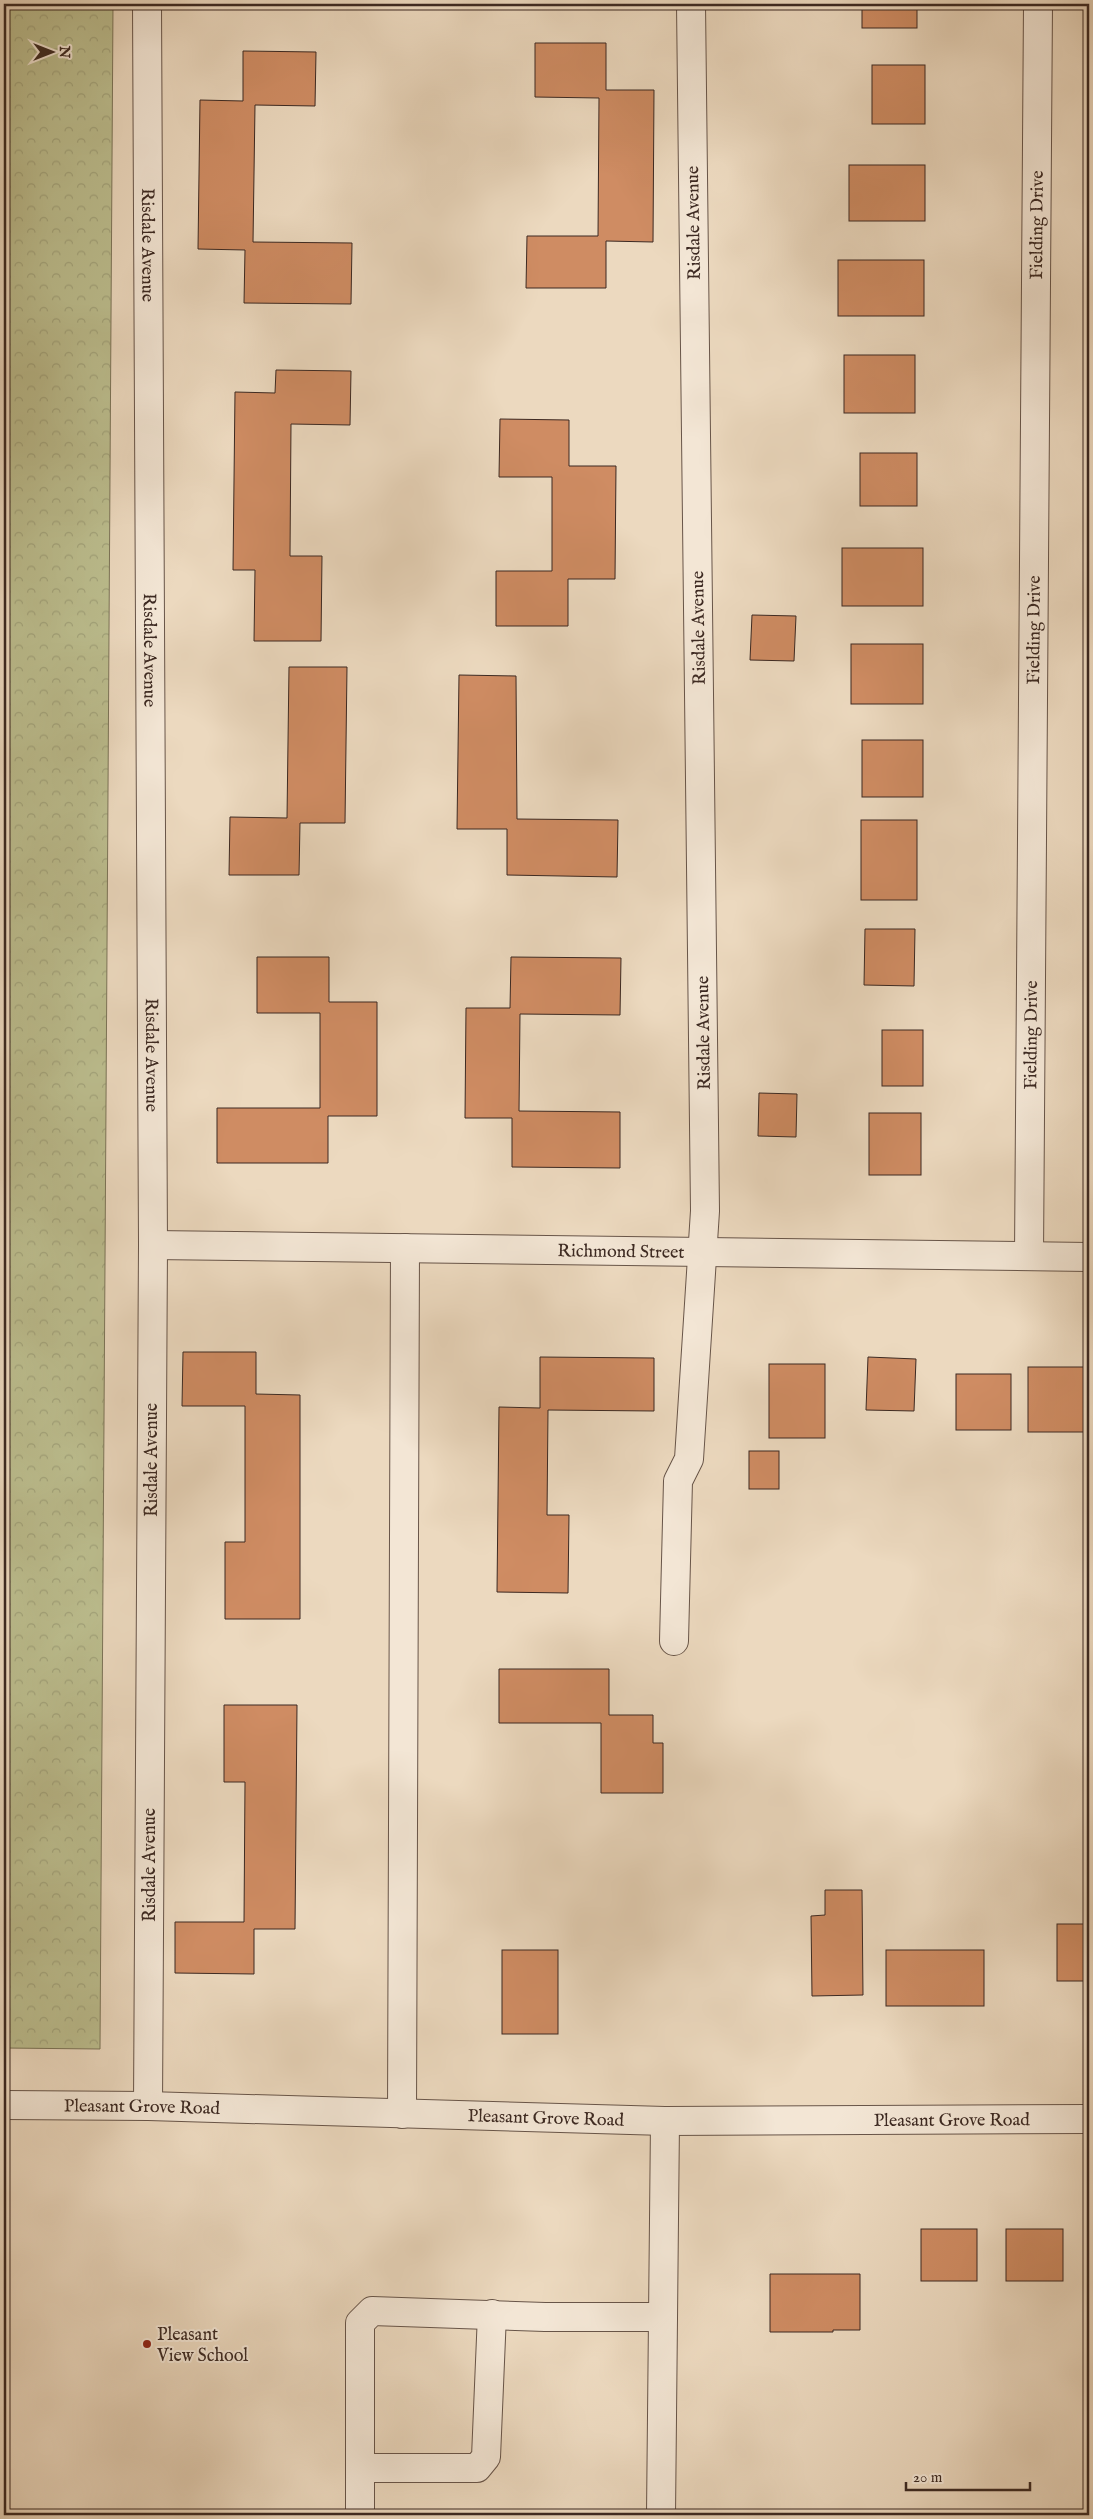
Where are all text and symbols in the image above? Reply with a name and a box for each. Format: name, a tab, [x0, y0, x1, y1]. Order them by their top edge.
north arrow	[28, 28, 78, 78]
text: N	[55, 45, 73, 58]
street label: Risdale Avenue	[682, 166, 707, 280]
street label: Fielding Drive	[1026, 170, 1050, 280]
street label: Risdale Avenue	[135, 188, 158, 302]
street label: Risdale Avenue	[687, 571, 712, 685]
street label: Fielding Drive	[1023, 575, 1047, 685]
street label: Risdale Avenue	[137, 593, 160, 707]
street label: Risdale Avenue	[692, 976, 717, 1090]
street label: Fielding Drive	[1020, 980, 1044, 1090]
street label: Risdale Avenue	[139, 998, 162, 1112]
street label: Richmond Street	[557, 1240, 685, 1265]
street label: Risdale Avenue	[141, 1403, 164, 1517]
street label: Risdale Avenue	[139, 1808, 162, 1922]
street label: Pleasant Grove Road	[64, 2095, 221, 2121]
street label: Pleasant Grove Road	[467, 2105, 625, 2133]
street label: Pleasant Grove Road	[874, 2109, 1030, 2133]
place label: Pleasant View School	[156, 2324, 248, 2368]
marker: Pleasant View School	[141, 2338, 153, 2350]
scale bar	[906, 2459, 1029, 2491]
text: 20 m	[913, 2468, 943, 2487]

